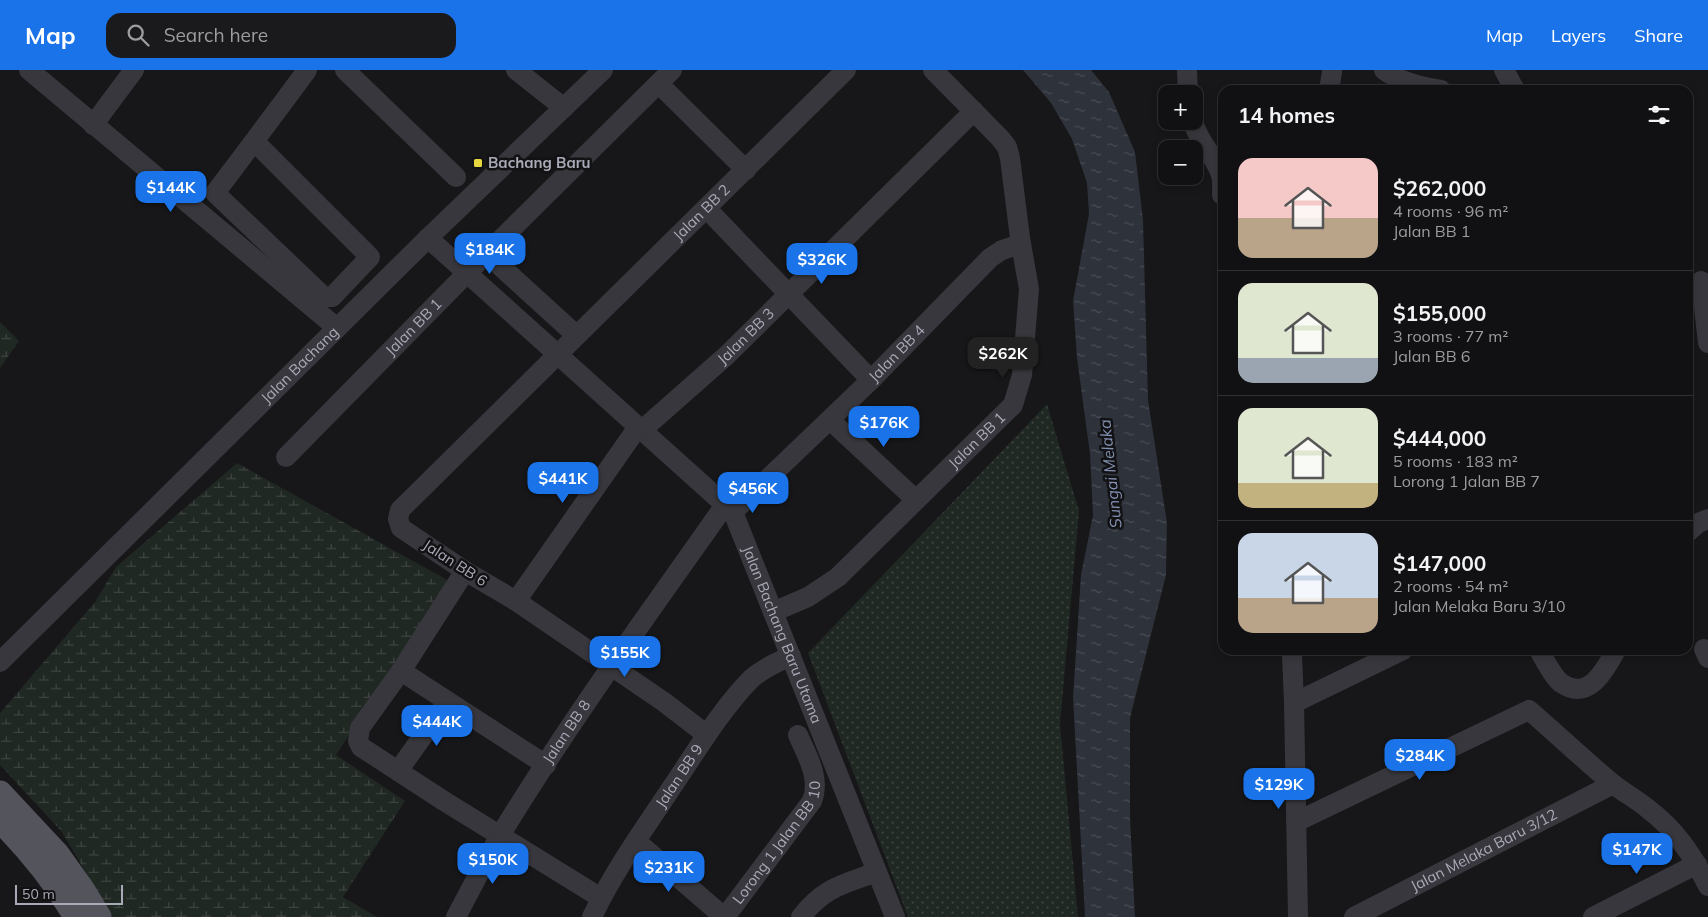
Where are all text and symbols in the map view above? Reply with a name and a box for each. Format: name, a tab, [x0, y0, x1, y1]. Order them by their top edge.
search box	[106, 13, 456, 58]
text: Map	[25, 20, 76, 50]
icon: search	[124, 21, 152, 49]
text: Search here	[164, 23, 268, 47]
text: Map	[1486, 24, 1523, 47]
text: Layers	[1551, 24, 1606, 47]
text: Share	[1634, 24, 1683, 47]
map controls	[1158, 85, 1203, 185]
button: +	[1158, 85, 1203, 130]
icon: filters	[1645, 101, 1673, 129]
text: 14 homes	[1238, 102, 1335, 128]
button: −	[1158, 140, 1203, 185]
place label: Bachang Baru	[488, 153, 591, 172]
marker: Bachang Baru	[472, 157, 484, 169]
pin: $144K	[136, 170, 206, 213]
text: $262,000	[1393, 175, 1486, 201]
text: $144K	[146, 177, 196, 197]
icon: home	[1278, 178, 1338, 238]
street label: Jalan BB 2	[669, 180, 734, 244]
text: 4 rooms · 96 m²	[1393, 201, 1508, 221]
text: Jalan BB 1	[1393, 221, 1470, 241]
pin: $184K	[455, 232, 525, 275]
text: $184K	[465, 239, 515, 259]
pin: $326K	[787, 242, 857, 285]
text: $326K	[797, 249, 847, 269]
street label: Jalan BB 1	[381, 294, 446, 359]
text: $155,000	[1393, 300, 1486, 326]
icon: home	[1278, 303, 1338, 363]
street label: Jalan BB 3	[713, 304, 778, 368]
street label: Jalan BB 4	[864, 321, 929, 386]
street label: Jalan Bachang	[257, 322, 342, 407]
text: 3 rooms · 77 m²	[1393, 326, 1508, 346]
pin: $262K	[968, 336, 1038, 379]
text: $262K	[978, 343, 1028, 363]
text: Jalan BB 6	[1393, 346, 1470, 366]
pin: $176K	[849, 406, 919, 448]
street label: Jalan BB 1	[944, 408, 1009, 472]
text: $176K	[859, 412, 909, 432]
water label: Sungai Melaka	[1094, 418, 1126, 529]
text: $444,000	[1393, 425, 1486, 451]
icon: home	[1278, 428, 1338, 488]
text: 5 rooms · 183 m²	[1393, 451, 1518, 471]
pin: $441K	[528, 462, 598, 504]
text: $441K	[538, 468, 588, 488]
text: Lorong 1 Jalan BB 7	[1393, 471, 1540, 491]
pin: $456K	[718, 472, 788, 514]
text: $456K	[728, 478, 778, 498]
street label: Jalan BB 6	[420, 535, 491, 590]
street label: Jalan Bachang Baru Utama	[738, 543, 827, 726]
text: $147,000	[1393, 550, 1486, 576]
icon: home	[1278, 553, 1338, 613]
text: 2 rooms · 54 m²	[1393, 576, 1508, 596]
text: Jalan Melaka Baru 3/10	[1393, 596, 1566, 616]
pin: $155K	[590, 636, 660, 678]
text: $155K	[600, 642, 650, 662]
street label: Jalan BB 8	[538, 696, 594, 767]
pin: $444K	[402, 704, 472, 747]
text: $444K	[412, 711, 462, 731]
pin: $284K	[1385, 738, 1455, 781]
street label: Jalan BB 9	[651, 740, 707, 811]
text: $284K	[1395, 745, 1445, 765]
pin: $129K	[1244, 768, 1314, 810]
text: $129K	[1254, 774, 1304, 794]
street label: Lorong 1 Jalan BB 10	[728, 781, 824, 908]
street label: Jalan Melaka Baru 3/12	[1407, 804, 1560, 895]
pin: $147K	[1602, 832, 1672, 875]
text: $147K	[1612, 839, 1662, 859]
pin: $150K	[458, 842, 528, 885]
text: $150K	[468, 849, 518, 869]
pin: $231K	[634, 850, 704, 893]
text: $231K	[644, 857, 694, 877]
scale bar	[15, 882, 122, 905]
text: 50 m	[22, 885, 55, 903]

